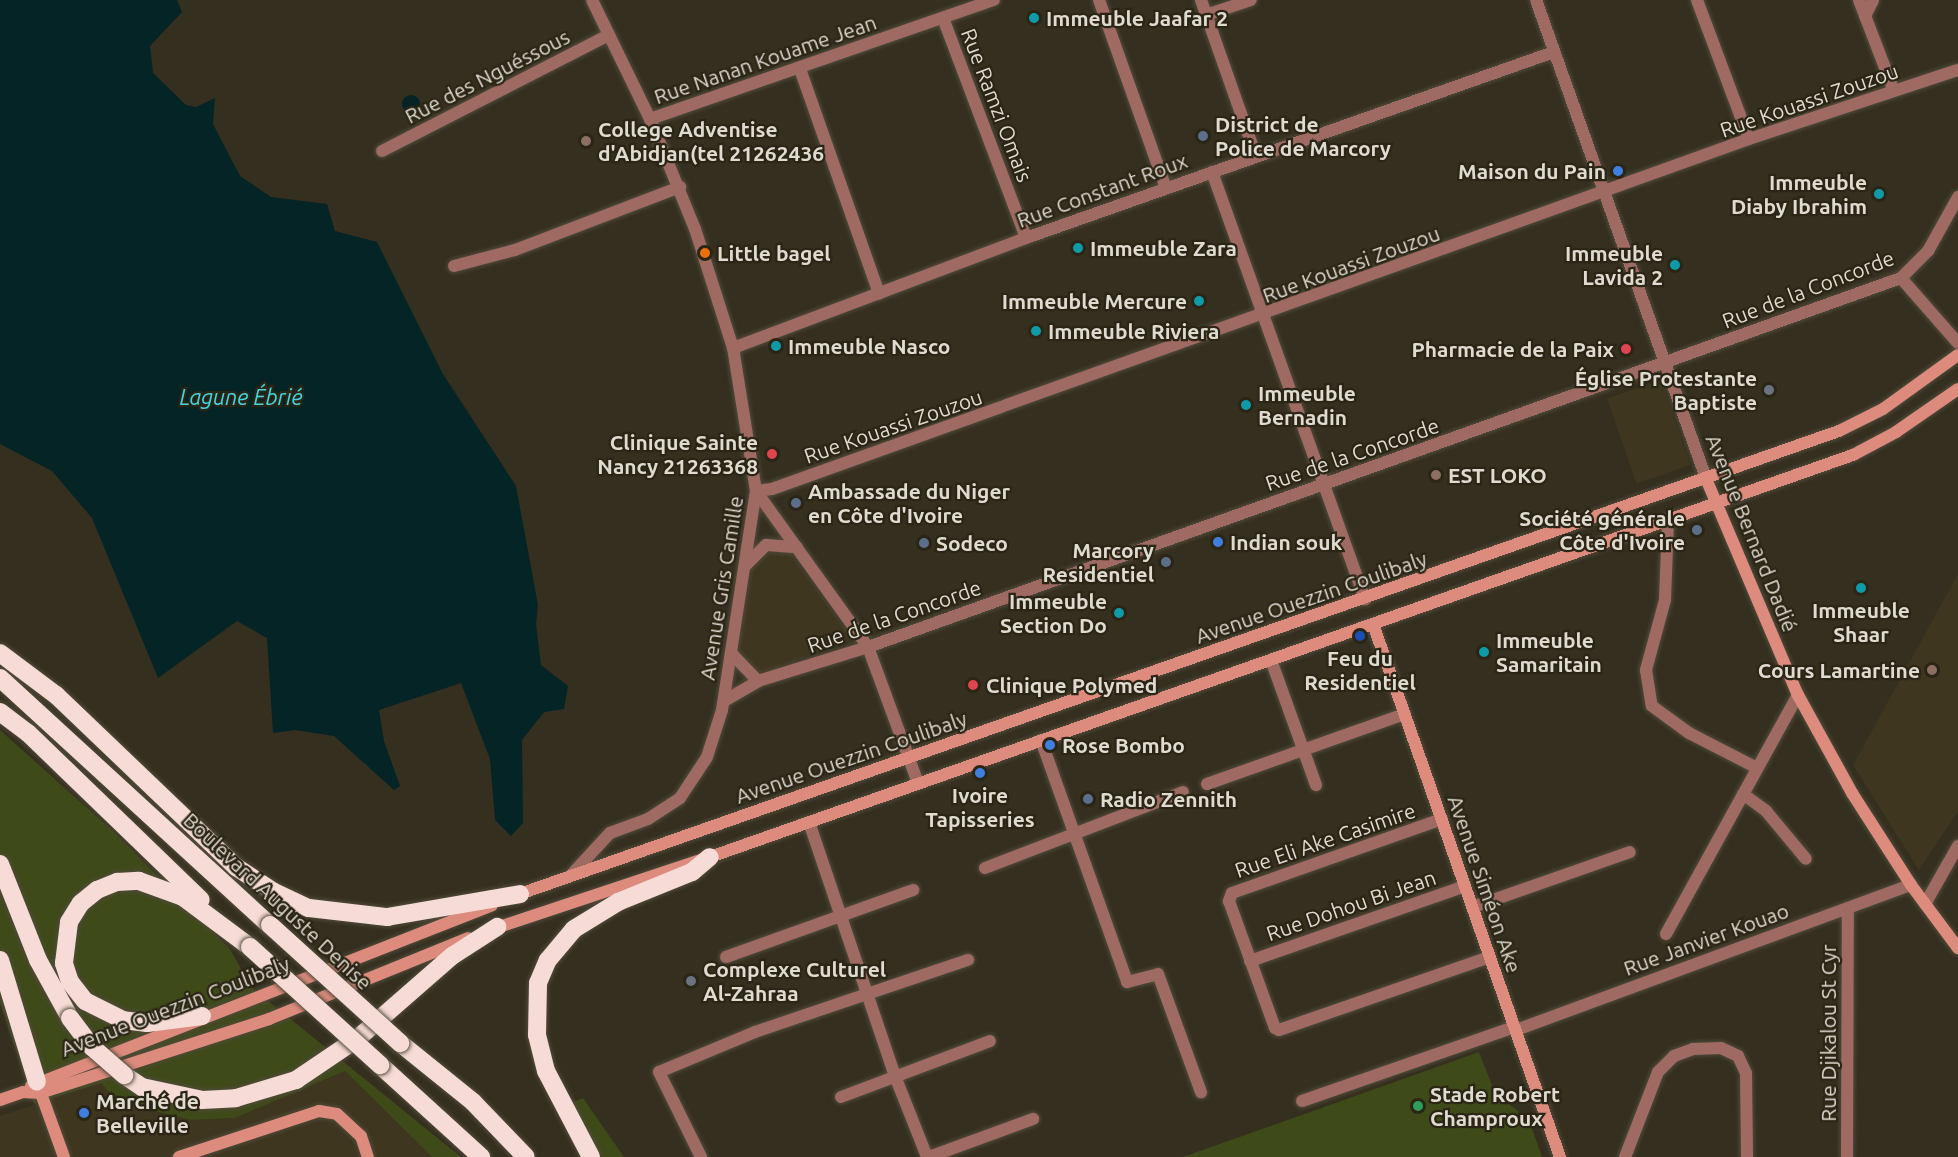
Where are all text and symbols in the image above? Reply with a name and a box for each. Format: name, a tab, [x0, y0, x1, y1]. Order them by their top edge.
place label: Immeuble Jaafar 2	[1046, 5, 1228, 31]
street label: Rue Nanan Kouame Jean	[650, 9, 880, 109]
marker: Immeuble Jaafar 2	[1027, 11, 1041, 25]
street label: Rue des Nguéssous	[400, 24, 574, 128]
street label: Rue Ramzi Omais	[956, 25, 1038, 185]
street label: Rue Kouassi Zouzou	[1717, 58, 1901, 142]
place label: District de Police de Marcory	[1215, 111, 1391, 161]
place label: College Adventise d'Abidjan(tel 21262436	[598, 116, 824, 166]
marker: District de Police de Marcory	[1196, 129, 1210, 143]
marker: College Adventise d'Abidjan(tel 21262436	[579, 134, 593, 148]
street label: Rue Constant Roux	[1013, 147, 1191, 233]
place label: Maison du Pain	[1458, 158, 1606, 184]
marker: Maison du Pain	[1611, 164, 1625, 178]
place label: Immeuble Diaby Ibrahim	[1731, 169, 1867, 219]
marker: Immeuble Diaby Ibrahim	[1872, 187, 1886, 201]
street label: Rue Kouassi Zouzou	[1259, 220, 1443, 308]
place label: Immeuble Zara	[1090, 235, 1237, 261]
place label: Little bagel	[717, 240, 831, 266]
place label: Immeuble Lavida 2	[1565, 240, 1663, 290]
marker: Immeuble Zara	[1071, 241, 1085, 255]
street label: Rue de la Concorde	[1718, 245, 1898, 333]
marker: Little bagel	[698, 246, 712, 260]
marker: Immeuble Lavida 2	[1668, 258, 1682, 272]
place label: Immeuble Mercure	[1002, 288, 1187, 314]
marker: Immeuble Mercure	[1192, 294, 1206, 308]
place label: Immeuble Riviera	[1048, 318, 1219, 344]
marker: Immeuble Riviera	[1029, 324, 1043, 338]
place label: Immeuble Nasco	[788, 333, 950, 359]
place label: Pharmacie de la Paix	[1411, 336, 1614, 362]
marker: Immeuble Nasco	[769, 339, 783, 353]
marker: Pharmacie de la Paix	[1619, 342, 1633, 356]
place label: Église Protestante Baptiste	[1575, 365, 1757, 415]
place label: Immeuble Bernadin	[1258, 380, 1356, 430]
marker: Église Protestante Baptiste	[1762, 383, 1776, 397]
water label: Lagune Ébrié	[179, 384, 303, 410]
street label: Rue Kouassi Zouzou	[801, 384, 985, 468]
marker: Immeuble Bernadin	[1239, 398, 1253, 412]
street label: Rue de la Concorde	[1262, 412, 1442, 496]
place label: Clinique Sainte Nancy 21263368	[597, 429, 758, 479]
street label: Avenue Bernard Dadié	[1701, 431, 1803, 635]
marker: Clinique Sainte Nancy 21263368	[763, 445, 781, 463]
place label: EST LOKO	[1448, 462, 1547, 488]
marker: EST LOKO	[1429, 468, 1443, 482]
place label: Ambassade du Niger en Côte d'Ivoire	[808, 478, 1010, 528]
street label: Avenue Gris Camille	[694, 494, 748, 682]
marker: Ambassade du Niger en Côte d'Ivoire	[789, 496, 803, 510]
place label: Société générale Côte d'Ivoire	[1519, 505, 1685, 555]
marker: Société générale Côte d'Ivoire	[1690, 523, 1704, 537]
place label: Indian souk	[1230, 529, 1342, 555]
place label: Sodeco	[936, 530, 1008, 556]
marker: Indian souk	[1211, 535, 1225, 549]
marker: Sodeco	[917, 536, 931, 550]
place label: Marcory Residentiel	[1042, 537, 1154, 587]
street label: Avenue Ouezzin Coulibaly	[1192, 546, 1430, 648]
marker: Marcory Residentiel	[1159, 555, 1173, 569]
street label: Rue de la Concorde	[804, 574, 984, 658]
marker: Immeuble Shaar	[1854, 581, 1868, 595]
place label: Immeuble Section Do	[1000, 588, 1107, 638]
place label: Immeuble Shaar	[1812, 597, 1910, 647]
marker: Immeuble Section Do	[1112, 606, 1126, 620]
place label: Immeuble Samaritain	[1496, 627, 1602, 677]
marker: Feu du Residentiel	[1353, 629, 1367, 643]
place label: Feu du Residentiel	[1304, 645, 1416, 695]
marker: Immeuble Samaritain	[1477, 645, 1491, 659]
place label: Cours Lamartine	[1758, 657, 1920, 683]
marker: Cours Lamartine	[1925, 663, 1939, 677]
place label: Clinique Polymed	[986, 672, 1157, 698]
marker: Clinique Polymed	[964, 676, 982, 694]
street label: Avenue Ouezzin Coulibaly	[732, 706, 970, 808]
place label: Rose Bombo	[1062, 732, 1185, 758]
marker: Rose Bombo	[1043, 738, 1057, 752]
marker: Ivoire Tapisseries	[973, 766, 987, 780]
place label: Ivoire Tapisseries	[925, 782, 1035, 832]
place label: Radio Zennith	[1100, 786, 1237, 812]
marker: Radio Zennith	[1081, 792, 1095, 806]
street label: Avenue Siméon Ake	[1443, 792, 1527, 976]
street label: Rue Eli Ake Casimire	[1231, 797, 1419, 883]
street label: Boulevard Auguste Denise	[179, 807, 377, 995]
street label: Rue Dohou Bi Jean	[1263, 864, 1439, 946]
street label: Rue Janvier Kouao	[1620, 897, 1792, 981]
street label: Rue Djikalou St Cyr	[1815, 944, 1841, 1122]
street label: Avenue Ouezzin Coulibaly	[57, 951, 293, 1061]
place label: Complexe Culturel Al-Zahraa	[703, 956, 886, 1006]
marker: Complexe Culturel Al-Zahraa	[684, 974, 698, 988]
place label: Stade Robert Champroux	[1430, 1081, 1560, 1131]
place label: Marché de Belleville	[96, 1088, 199, 1138]
marker: Stade Robert Champroux	[1411, 1099, 1425, 1113]
marker: Marché de Belleville	[77, 1106, 91, 1120]

